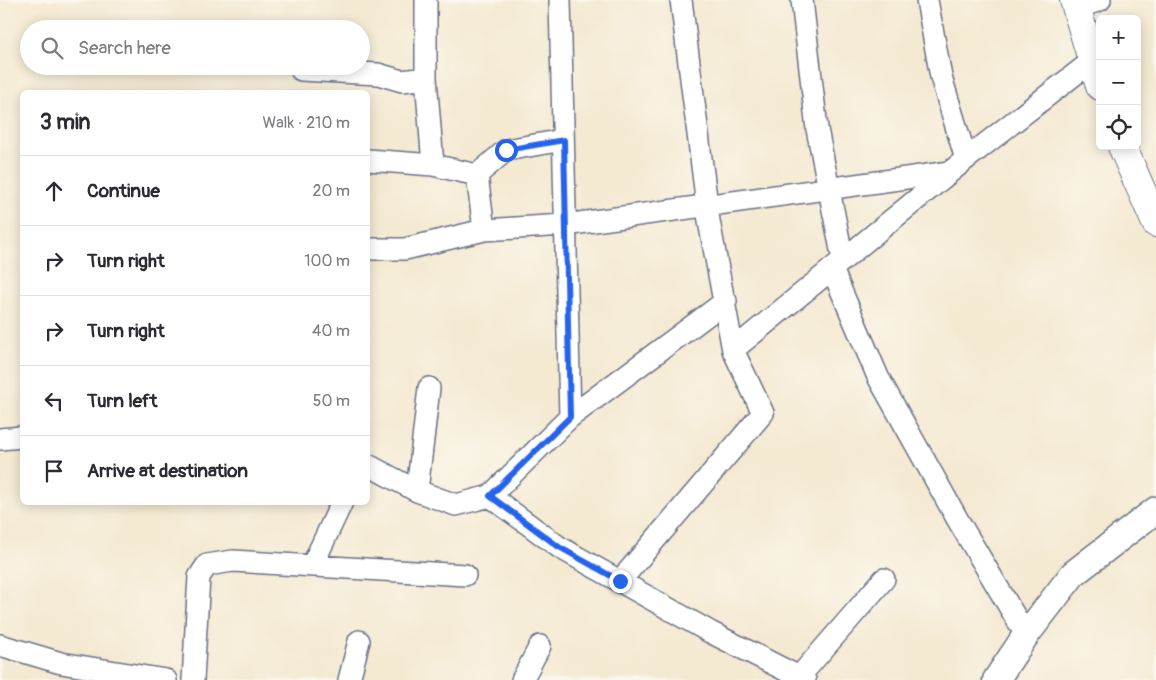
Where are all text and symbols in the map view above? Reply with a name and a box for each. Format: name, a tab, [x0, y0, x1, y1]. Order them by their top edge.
map controls	[1096, 15, 1141, 150]
button: +	[1096, 15, 1141, 60]
search box	[20, 20, 370, 75]
icon: search	[38, 34, 66, 62]
text: Search here	[78, 36, 171, 60]
button: −	[1096, 60, 1141, 105]
button: locate	[1096, 105, 1141, 150]
text: 3 min	[40, 109, 90, 136]
text: Walk · 210 m	[262, 113, 350, 133]
route start	[495, 139, 518, 162]
icon: ahead	[40, 177, 68, 205]
text: Continue	[87, 179, 160, 203]
text: 20 m	[312, 181, 350, 201]
icon: right	[40, 247, 68, 275]
text: Turn right	[87, 249, 165, 273]
text: 100 m	[304, 251, 350, 271]
icon: right	[40, 317, 68, 345]
text: Turn right	[87, 319, 165, 343]
text: 40 m	[312, 321, 350, 341]
icon: left	[40, 387, 68, 415]
text: Turn left	[87, 389, 157, 413]
text: 50 m	[313, 391, 350, 411]
icon: arrive	[40, 457, 68, 485]
text: Arrive at destination	[87, 459, 248, 483]
route end	[609, 570, 632, 593]

